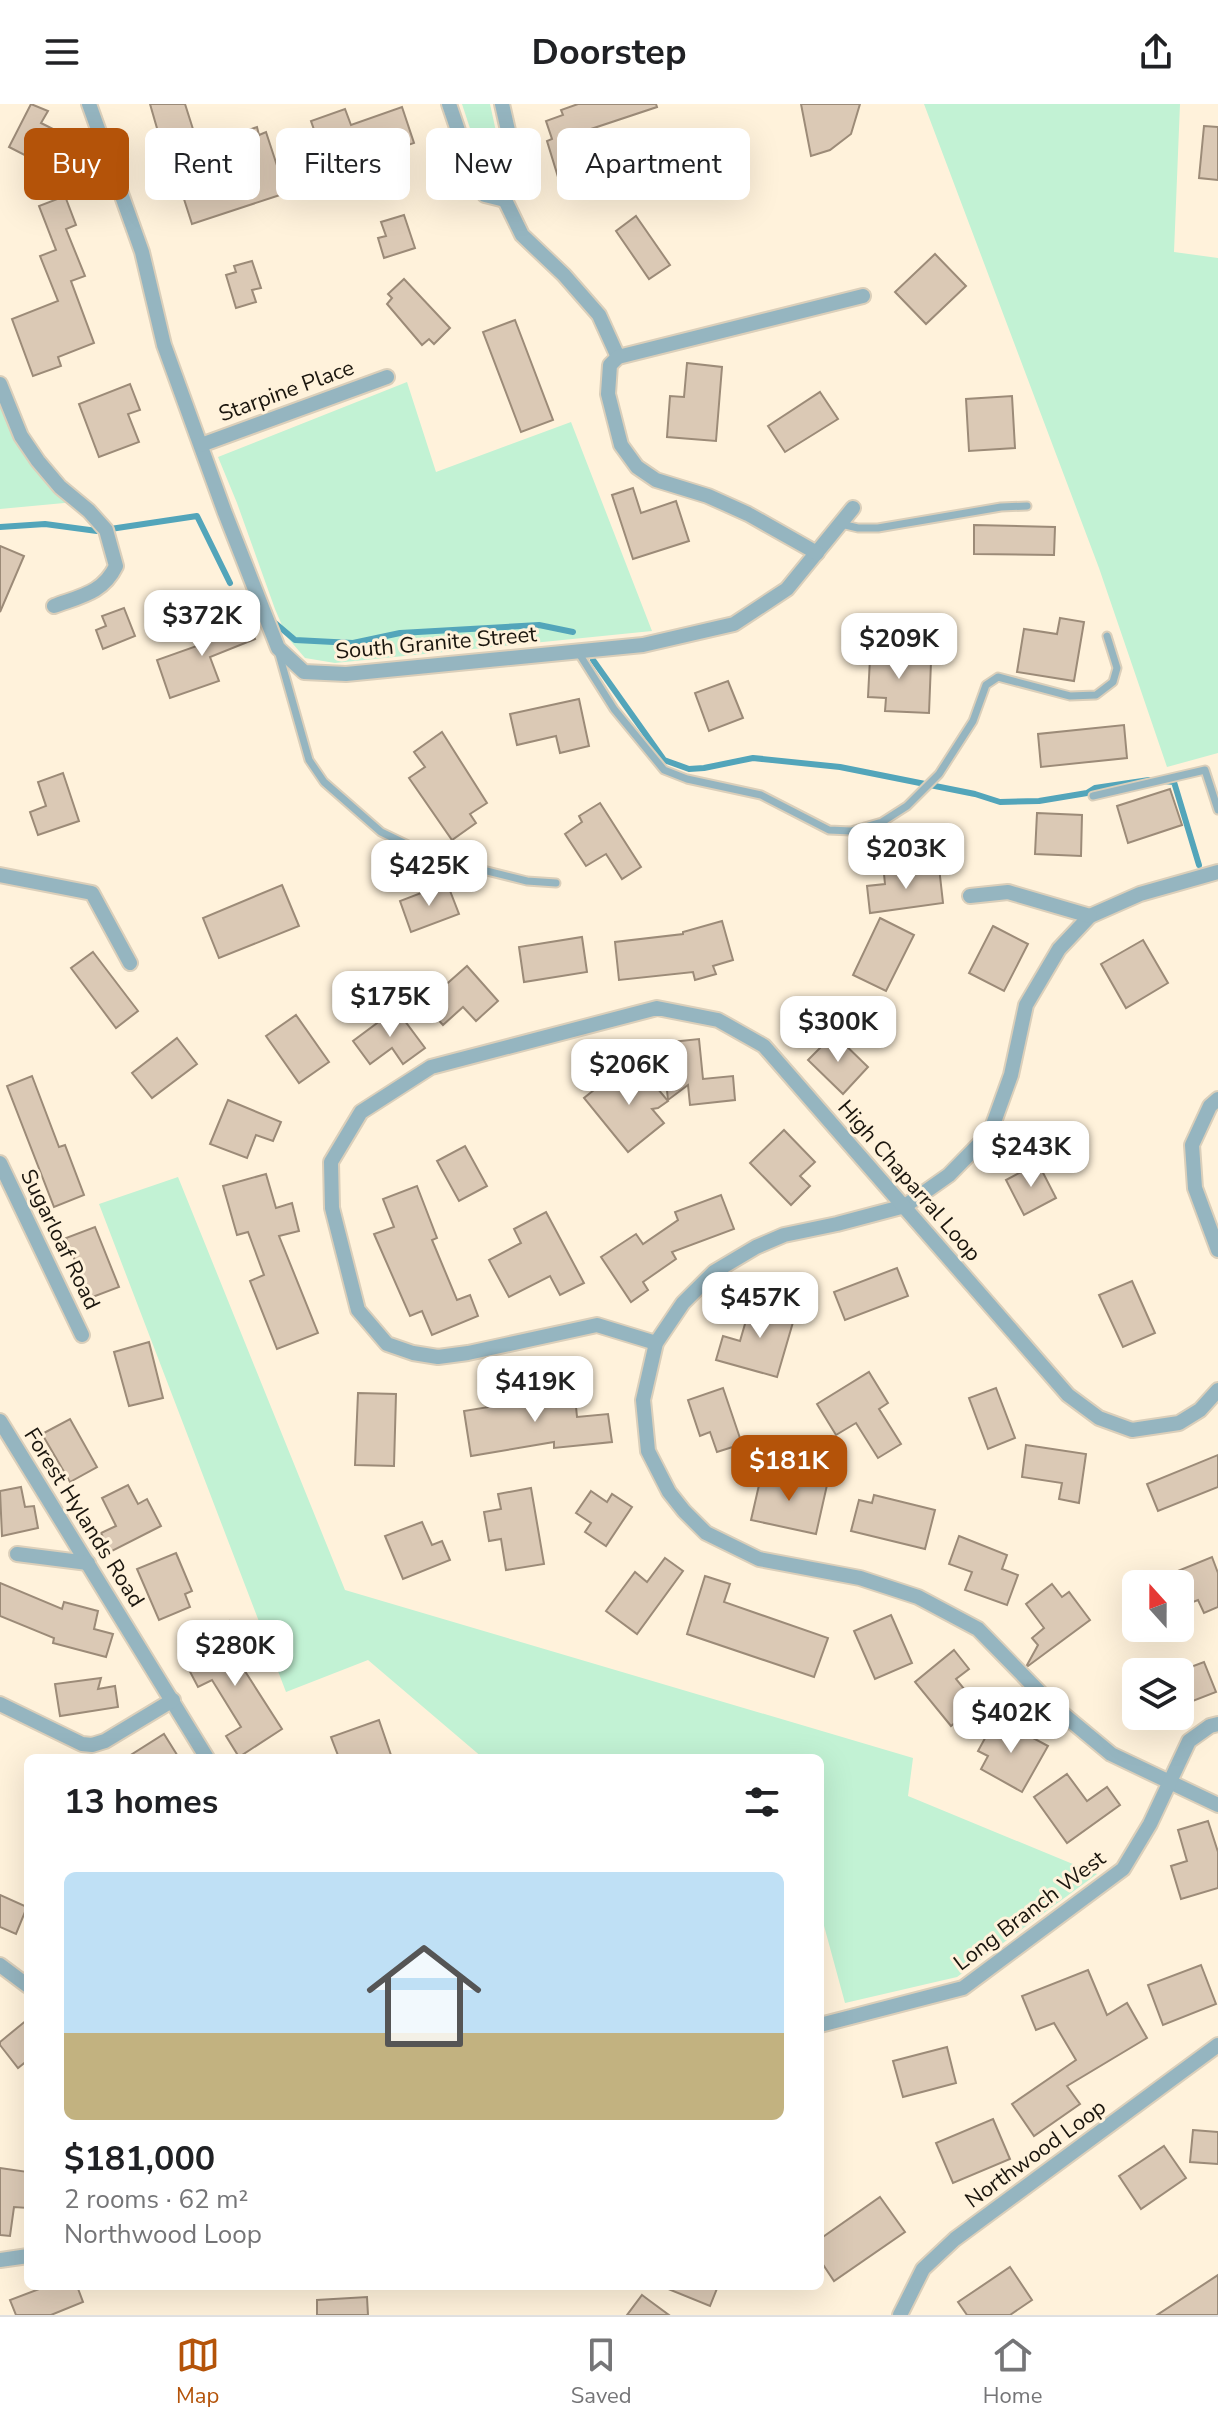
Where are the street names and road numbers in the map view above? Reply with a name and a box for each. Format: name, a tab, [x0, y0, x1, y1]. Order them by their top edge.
street label: Starpine Place	[214, 353, 358, 429]
street label: South Granite Street	[334, 619, 538, 667]
street label: High Chaparral Loop	[831, 1093, 988, 1268]
street label: Sugarloaf Road	[13, 1164, 107, 1315]
street label: Forest Hylands Road	[17, 1422, 151, 1613]
street label: Long Branch West	[947, 1844, 1112, 1978]
street label: Northwood Loop	[959, 2092, 1112, 2215]

